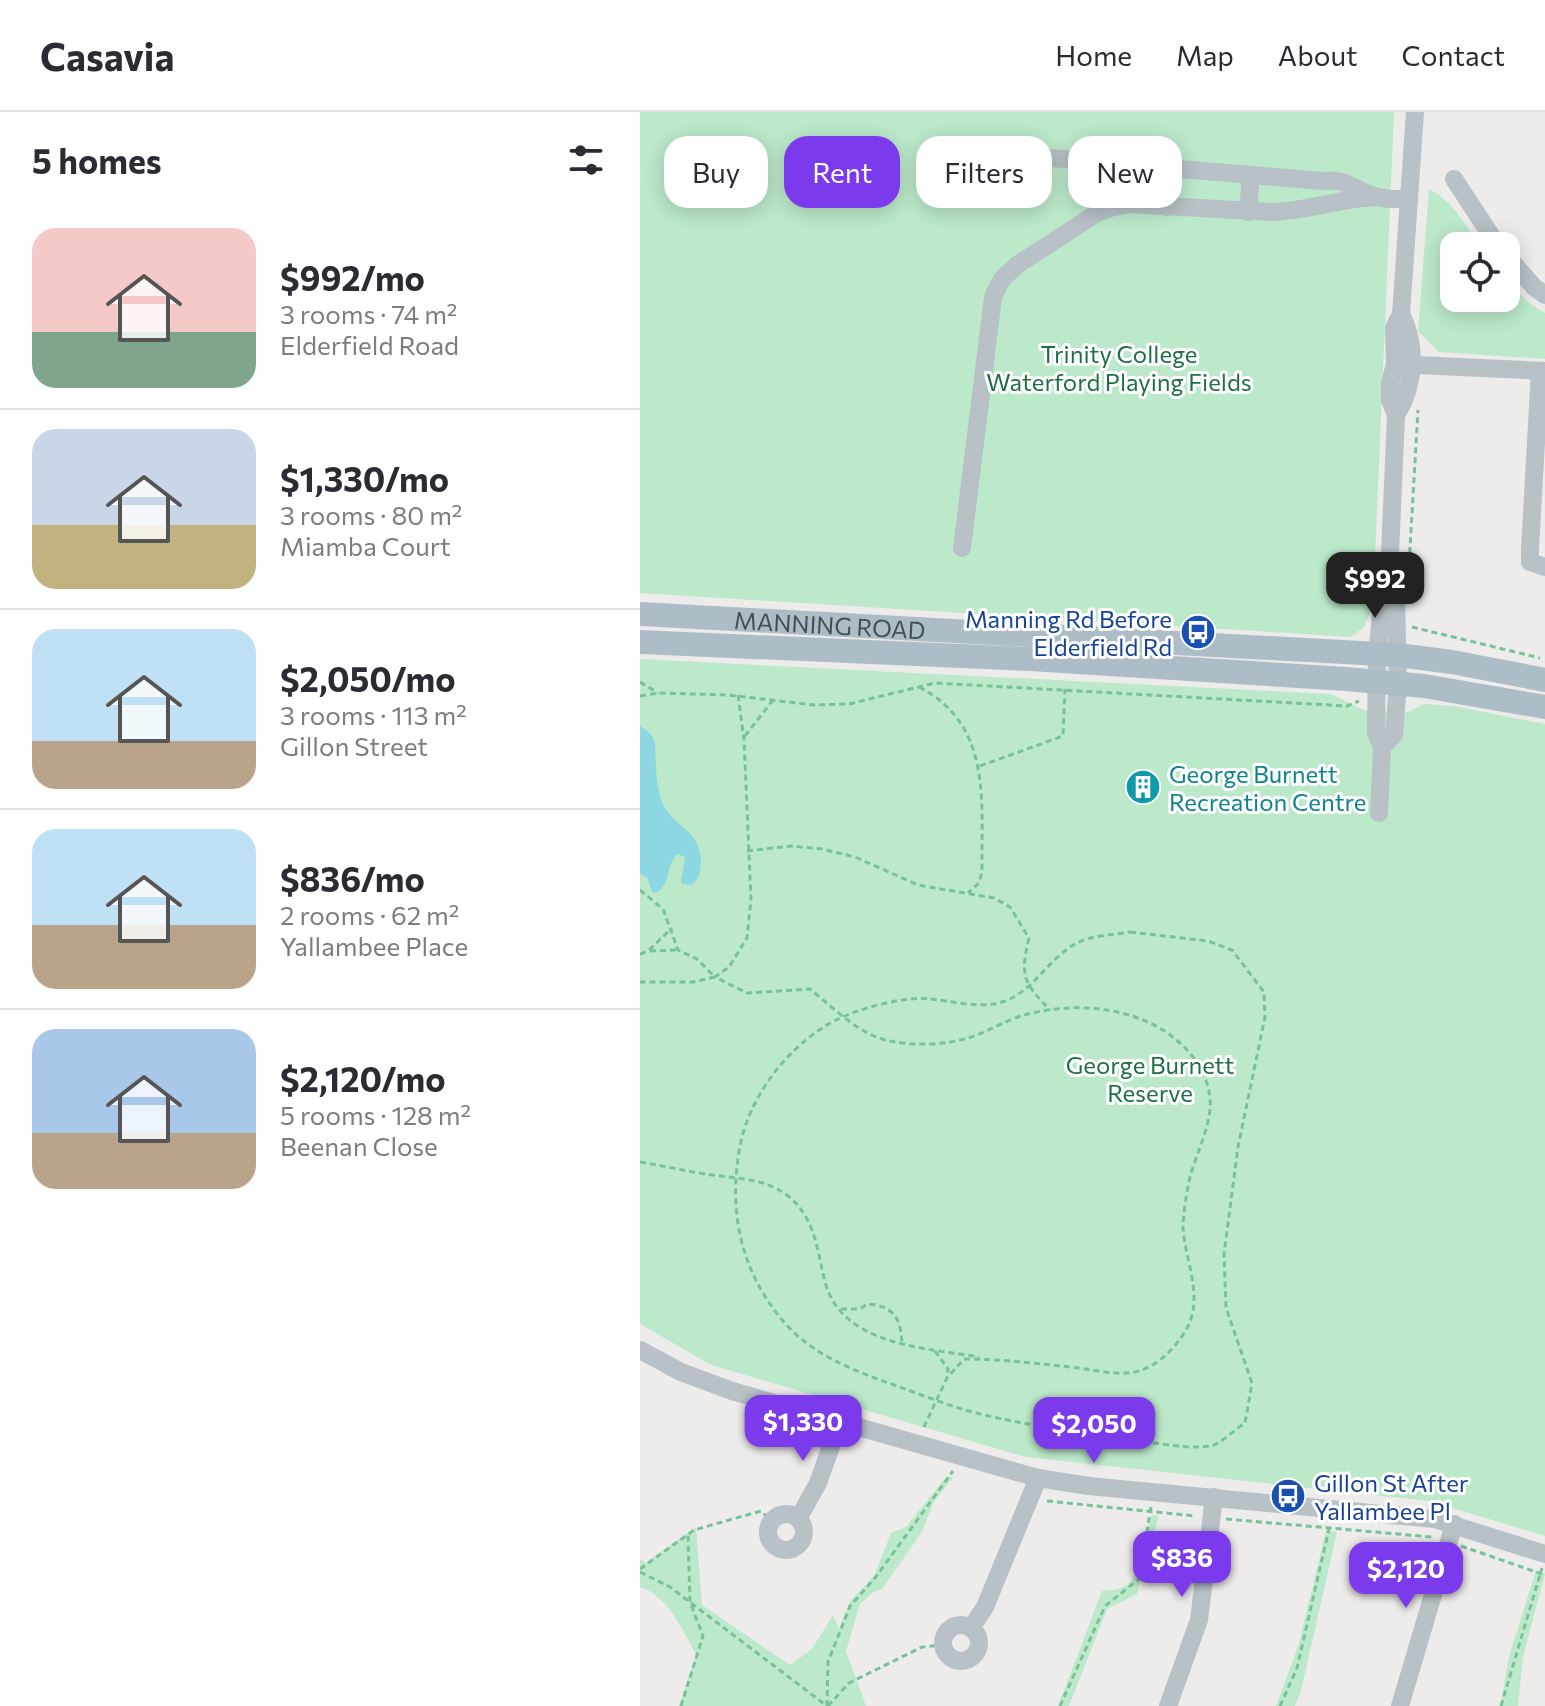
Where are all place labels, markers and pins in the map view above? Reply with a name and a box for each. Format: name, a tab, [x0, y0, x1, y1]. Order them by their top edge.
pin: $992	[1328, 552, 1422, 620]
place label: Manning Rd Before Elderfield Rd	[965, 604, 1172, 661]
bus stop icon: Manning Rd Before Elderfield Rd	[1179, 613, 1217, 651]
place label: George Burnett Recreation Centre	[1169, 759, 1366, 816]
building icon: George Burnett Recreation Centre	[1124, 768, 1162, 806]
pin: $1,330	[738, 1395, 868, 1463]
pin: $2,050	[1029, 1397, 1159, 1465]
place label: Gillon St After Yallambee Pl	[1314, 1468, 1469, 1525]
bus stop icon: Gillon St After Yallambee Pl	[1269, 1477, 1307, 1515]
pin: $836	[1135, 1531, 1229, 1599]
pin: $2,120	[1341, 1542, 1471, 1610]

